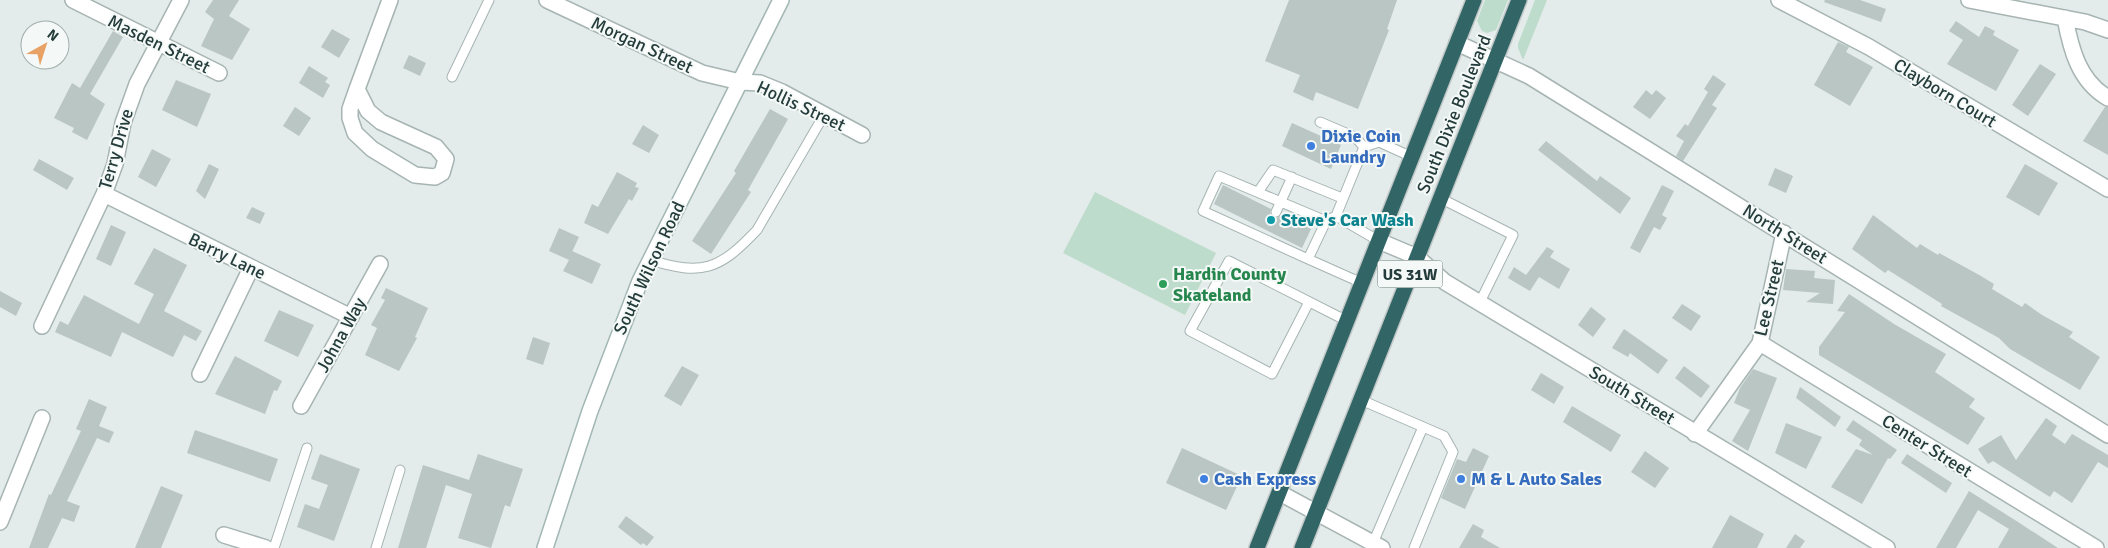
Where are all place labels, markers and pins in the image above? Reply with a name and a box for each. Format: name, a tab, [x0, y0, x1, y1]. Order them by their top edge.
place label: Dixie Coin Laundry	[1321, 125, 1401, 168]
marker: Dixie Coin Laundry	[1305, 140, 1317, 152]
place label: Steve's Car Wash	[1281, 209, 1414, 231]
marker: Steve's Car Wash	[1265, 214, 1277, 226]
place label: Hardin County Skateland	[1173, 263, 1286, 306]
marker: Hardin County Skateland	[1157, 278, 1169, 290]
place label: Cash Express	[1214, 468, 1316, 490]
place label: M & L Auto Sales	[1471, 468, 1602, 490]
marker: Cash Express	[1198, 473, 1210, 485]
marker: M & L Auto Sales	[1455, 473, 1467, 485]

